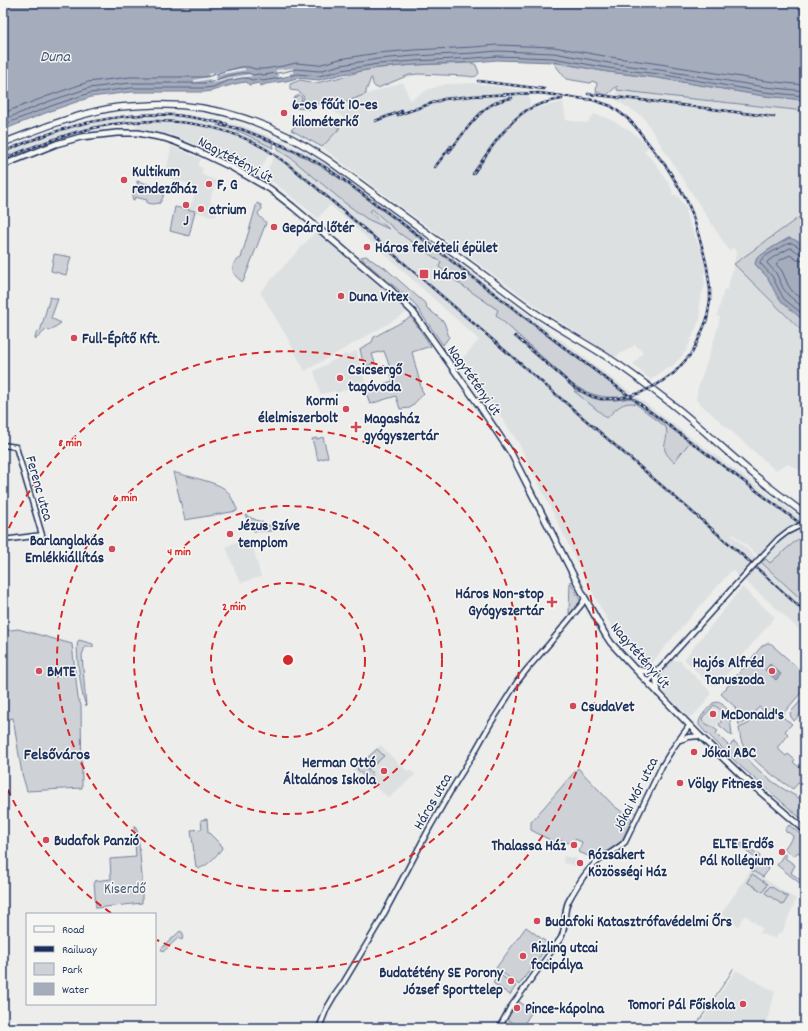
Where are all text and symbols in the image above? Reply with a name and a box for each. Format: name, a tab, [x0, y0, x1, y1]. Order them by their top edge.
water label: Duna	[40, 46, 72, 69]
place label: 6-os főút 10-es kilométerkő	[292, 95, 378, 134]
marker: 6-os főút 10-es kilométerkő	[279, 108, 289, 118]
street label: Nagytétényi út	[194, 132, 277, 190]
place label: Kultikum rendezőház	[132, 162, 197, 201]
marker: Kultikum rendezőház	[119, 175, 129, 185]
place label: F, G	[217, 175, 238, 197]
marker: F, G	[204, 179, 214, 189]
marker: J	[181, 200, 191, 210]
place label: atrium	[209, 200, 247, 222]
marker: atrium	[196, 204, 206, 214]
place label: J	[183, 211, 189, 233]
place label: Gepárd lőtér	[282, 218, 355, 240]
marker: Gepárd lőtér	[269, 222, 279, 232]
place label: Háros felvételi épület	[375, 238, 498, 260]
marker: Háros felvételi épület	[362, 242, 372, 252]
place label: Háros	[433, 265, 467, 287]
marker: Háros	[418, 268, 430, 280]
place label: Duna Vitex	[349, 287, 409, 309]
marker: Duna Vitex	[336, 291, 346, 301]
place label: Full-Építő Kft.	[82, 329, 160, 351]
marker: Full-Építő Kft.	[69, 333, 79, 343]
street label: Nagytétényi út	[441, 341, 506, 422]
place label: Csicsergő tagóvoda	[348, 360, 404, 399]
marker: Csicsergő tagóvoda	[335, 373, 345, 383]
place label: Kormi élelmiszerbolt	[258, 391, 338, 430]
marker: Kormi élelmiszerbolt	[341, 404, 351, 414]
place label: Magasház gyógyszertár	[364, 409, 439, 448]
marker: Magasház gyógyszertár	[351, 422, 361, 432]
text: 8 min	[58, 435, 82, 452]
street label: Ferenc utca	[18, 453, 58, 525]
text: 6 min	[113, 490, 138, 507]
place label: Jézus Szíve templom	[238, 516, 300, 555]
marker: Jézus Szíve templom	[225, 529, 235, 539]
place label: Barlanglakás Emlékkiállítás	[25, 531, 104, 570]
marker: Barlanglakás Emlékkiállítás	[107, 544, 117, 554]
text: 4 min	[167, 544, 191, 561]
place label: Háros Non-stop Gyógyszertár	[455, 584, 544, 623]
marker: Háros Non-stop Gyógyszertár	[547, 597, 557, 607]
text: 2 min	[222, 599, 246, 616]
street label: Nagytétényi út	[604, 618, 675, 695]
centre of rings	[281, 653, 295, 667]
place label: Hajós Alfréd Tanuszoda	[693, 653, 765, 692]
place label: BMTE	[47, 662, 76, 684]
marker: BMTE	[34, 666, 44, 676]
marker: Hajós Alfréd Tanuszoda	[767, 666, 777, 676]
place label: CsudaVet	[581, 697, 635, 719]
marker: CsudaVet	[568, 701, 578, 711]
place label: McDonald's	[721, 705, 784, 727]
marker: McDonald's	[708, 709, 718, 719]
place label: Jókai ABC	[702, 743, 757, 765]
district label: Felsőváros	[24, 744, 90, 767]
marker: Jókai ABC	[689, 747, 699, 757]
place label: Herman Ottó Általános Iskola	[283, 753, 377, 792]
street label: Jókai Mór utca	[609, 753, 665, 836]
marker: Herman Ottó Általános Iskola	[379, 766, 389, 776]
street label: Háros utca	[409, 769, 459, 834]
place label: Völgy Fitness	[688, 774, 763, 796]
marker: Völgy Fitness	[675, 778, 685, 788]
place label: Budafok Panzió	[54, 831, 139, 853]
place label: ELTE Erdős Pál Kollégium	[699, 834, 774, 873]
marker: Budafok Panzió	[41, 835, 51, 845]
place label: Thalassa Ház	[492, 836, 566, 858]
marker: Thalassa Ház	[569, 840, 579, 850]
place label: Rózsakert Közösségi Ház	[588, 845, 667, 884]
marker: ELTE Erdős Pál Kollégium	[777, 847, 787, 857]
marker: Rózsakert Közösségi Ház	[575, 858, 585, 868]
park label: Kiserdő	[104, 879, 146, 901]
place label: Budafoki Katasztrófavédelmi Őrs	[545, 912, 732, 934]
legend	[26, 913, 156, 1005]
marker: Budafoki Katasztrófavédelmi Őrs	[532, 916, 542, 926]
text: Road	[62, 922, 84, 939]
place label: Rizling utcai focipálya	[530, 938, 598, 977]
text: Railway	[62, 942, 98, 959]
marker: Rizling utcai focipálya	[518, 951, 528, 961]
text: Park	[62, 962, 83, 979]
place label: Budatétény SE Porony József Sporttelep	[379, 963, 504, 1002]
marker: Budatétény SE Porony József Sporttelep	[506, 976, 516, 986]
text: Water	[62, 982, 89, 999]
place label: Tomori Pál Főiskola	[628, 995, 736, 1017]
place label: Pince-kápolna	[525, 999, 605, 1021]
marker: Tomori Pál Főiskola	[738, 999, 748, 1009]
marker: Pince-kápolna	[512, 1003, 522, 1013]

